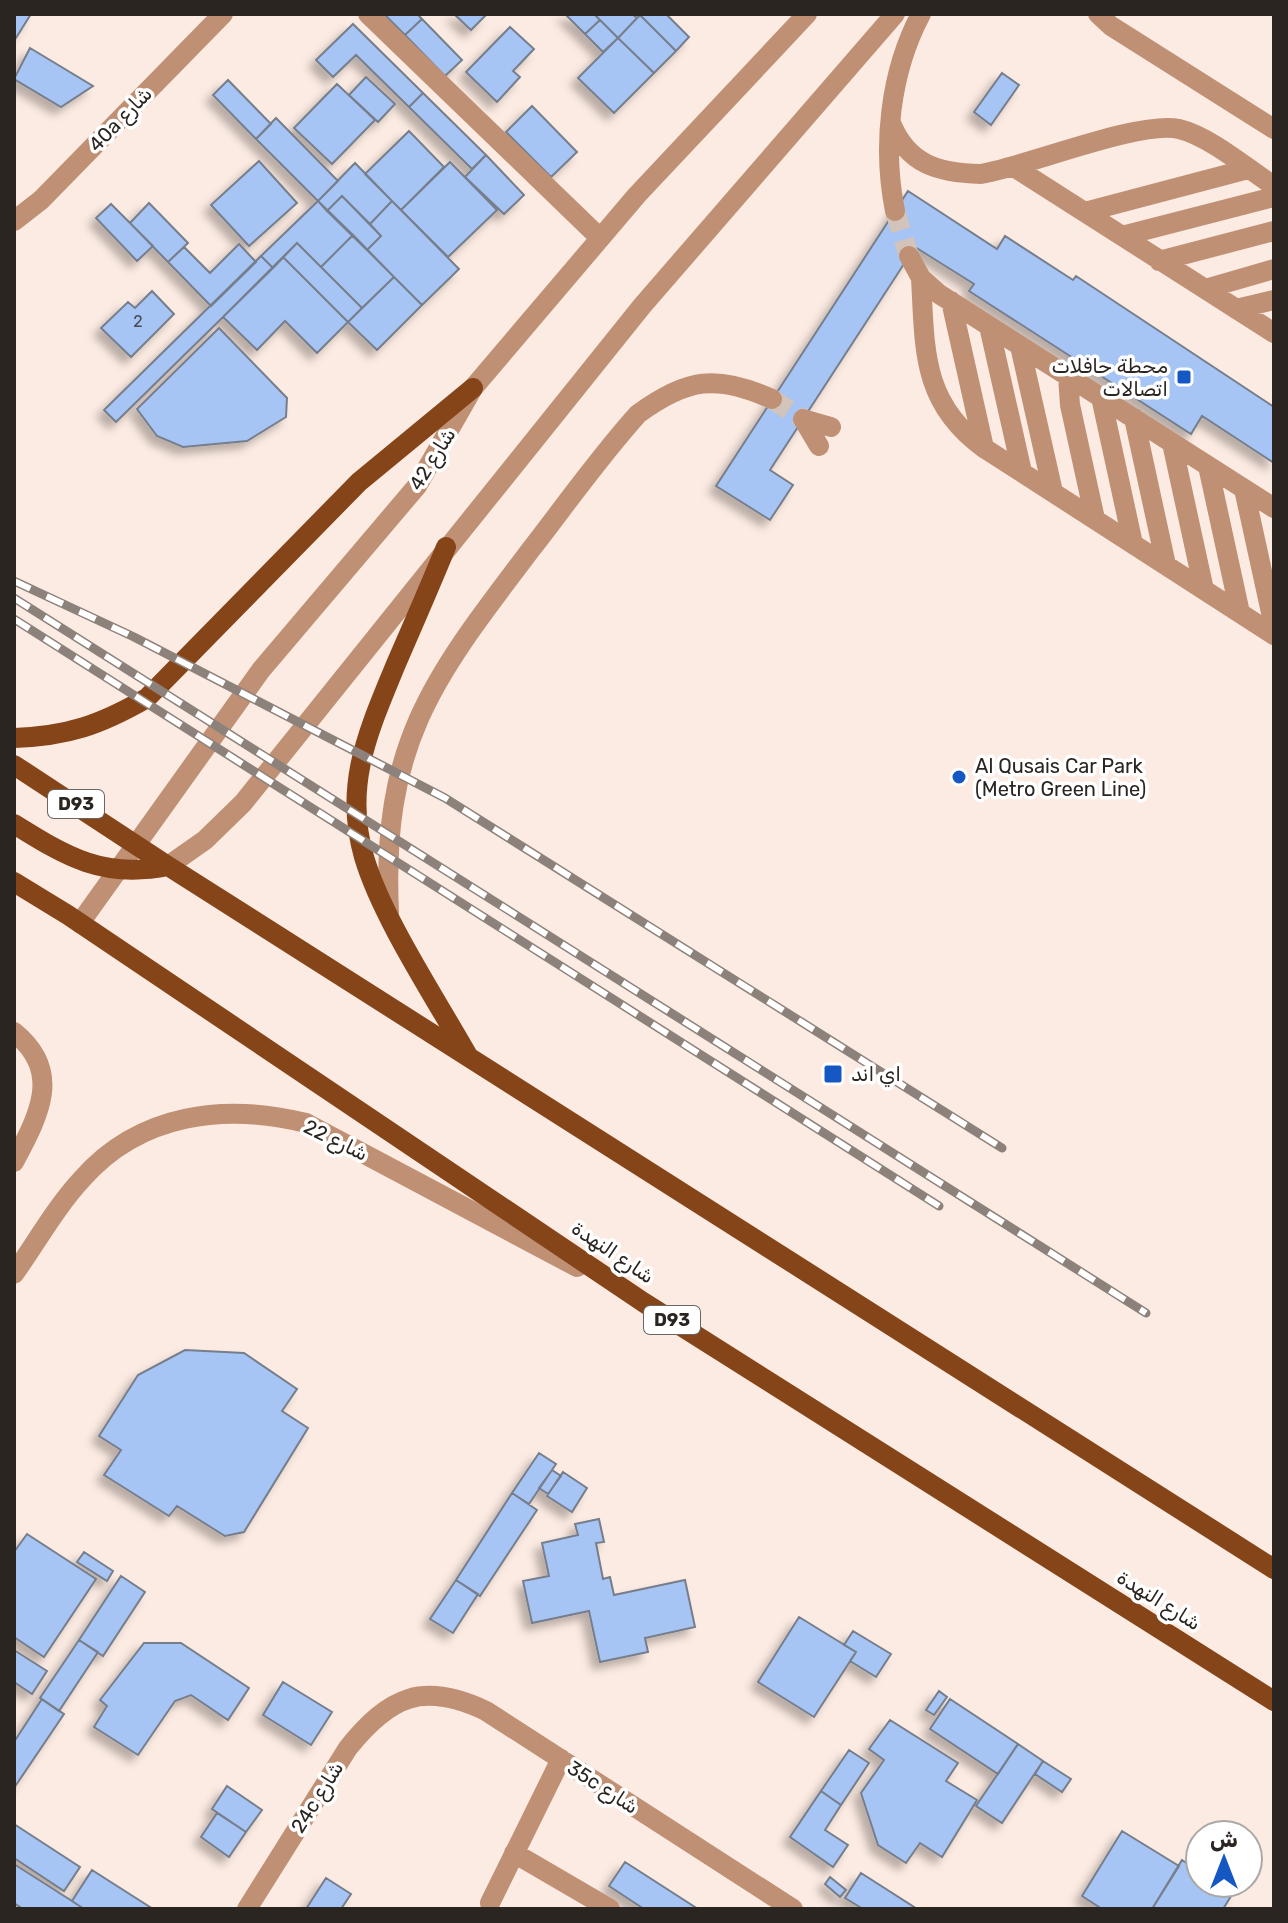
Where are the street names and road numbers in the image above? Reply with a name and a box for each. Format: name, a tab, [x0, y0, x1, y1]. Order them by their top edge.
street label: 40a شارع	[83, 82, 158, 158]
street label: شارع 42	[404, 423, 462, 496]
road number: D93	[48, 790, 104, 818]
street label: شارع 22	[299, 1114, 372, 1168]
street label: شارع النهدة	[566, 1216, 659, 1290]
road number: D93	[644, 1306, 700, 1334]
street label: شارع النهدة	[1112, 1565, 1205, 1637]
street label: 35c شارع	[562, 1755, 643, 1820]
street label: 24c شارع	[286, 1757, 350, 1838]

